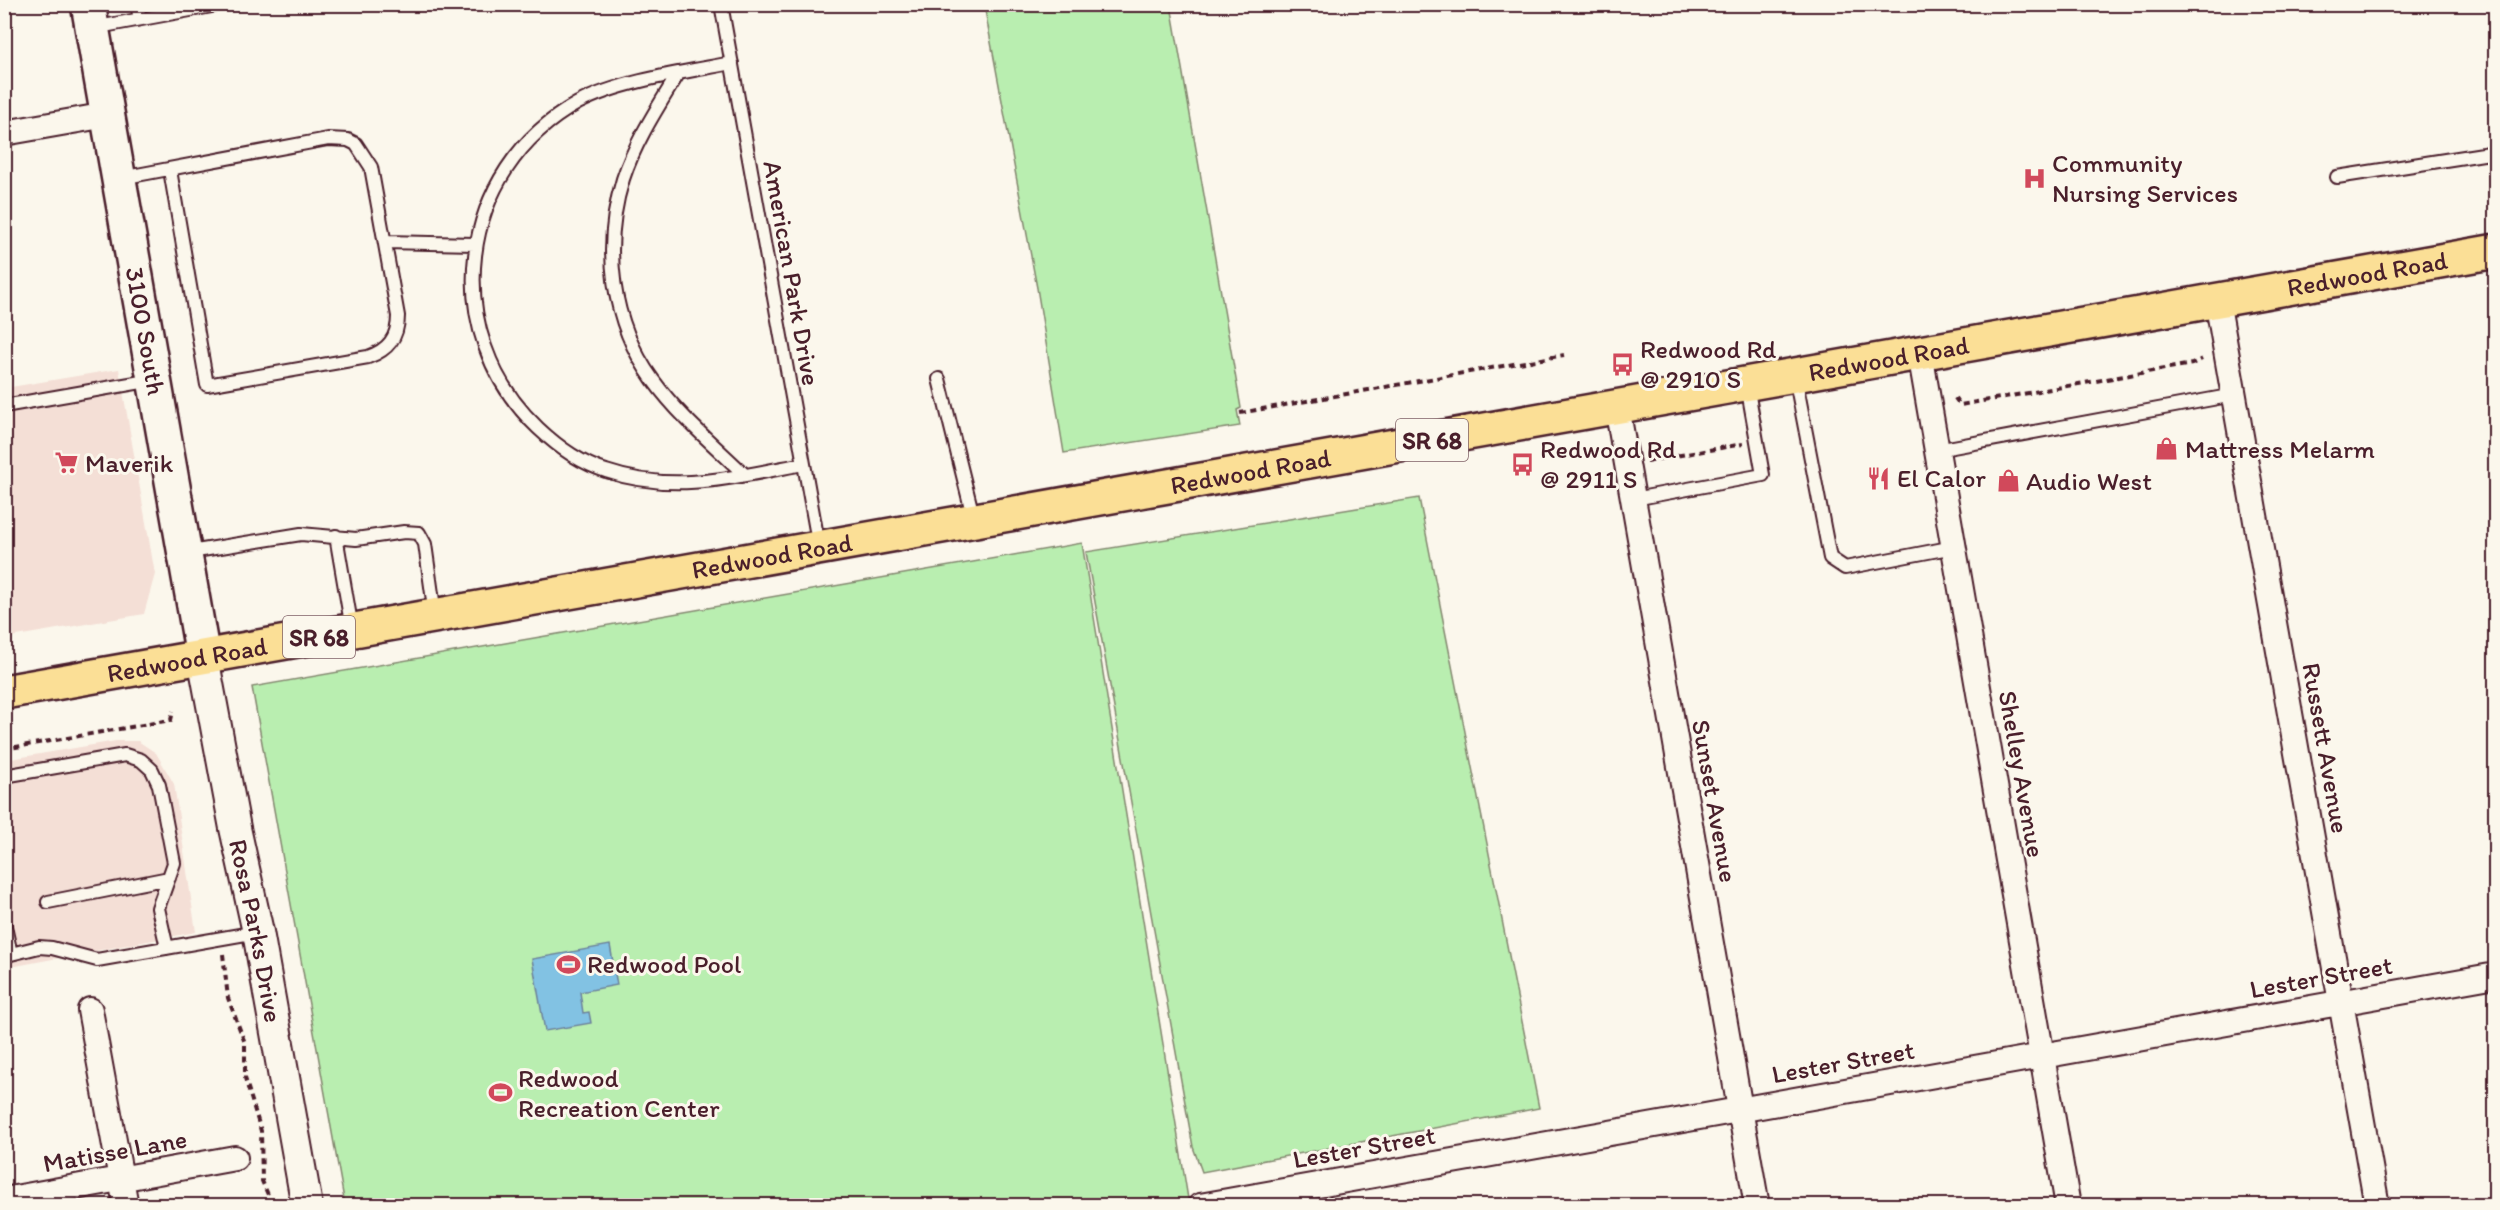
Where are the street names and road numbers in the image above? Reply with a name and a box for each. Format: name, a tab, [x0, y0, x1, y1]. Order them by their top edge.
street label: American Park Drive	[756, 158, 828, 388]
street label: Redwood Road	[2284, 244, 2451, 304]
street label: 3100 South	[119, 264, 173, 397]
street label: Redwood Road	[1806, 328, 1972, 388]
road number: SR 68	[1396, 419, 1468, 461]
street label: Redwood Road	[1168, 441, 1334, 501]
street label: Redwood Road	[689, 526, 856, 586]
road number: SR 68	[283, 616, 355, 658]
street label: Redwood Road	[104, 630, 271, 690]
street label: Russett Avenue	[2295, 660, 2357, 836]
street label: Shelley Avenue	[1992, 688, 2052, 860]
street label: Sunset Avenue	[1685, 717, 1745, 885]
street label: Rosa Parks Drive	[222, 836, 290, 1025]
street label: Lester Street	[2247, 949, 2395, 1005]
street label: Lester Street	[1769, 1034, 1917, 1090]
street label: Lester Street	[1290, 1119, 1438, 1175]
street label: Matisse Lane	[40, 1123, 190, 1179]

